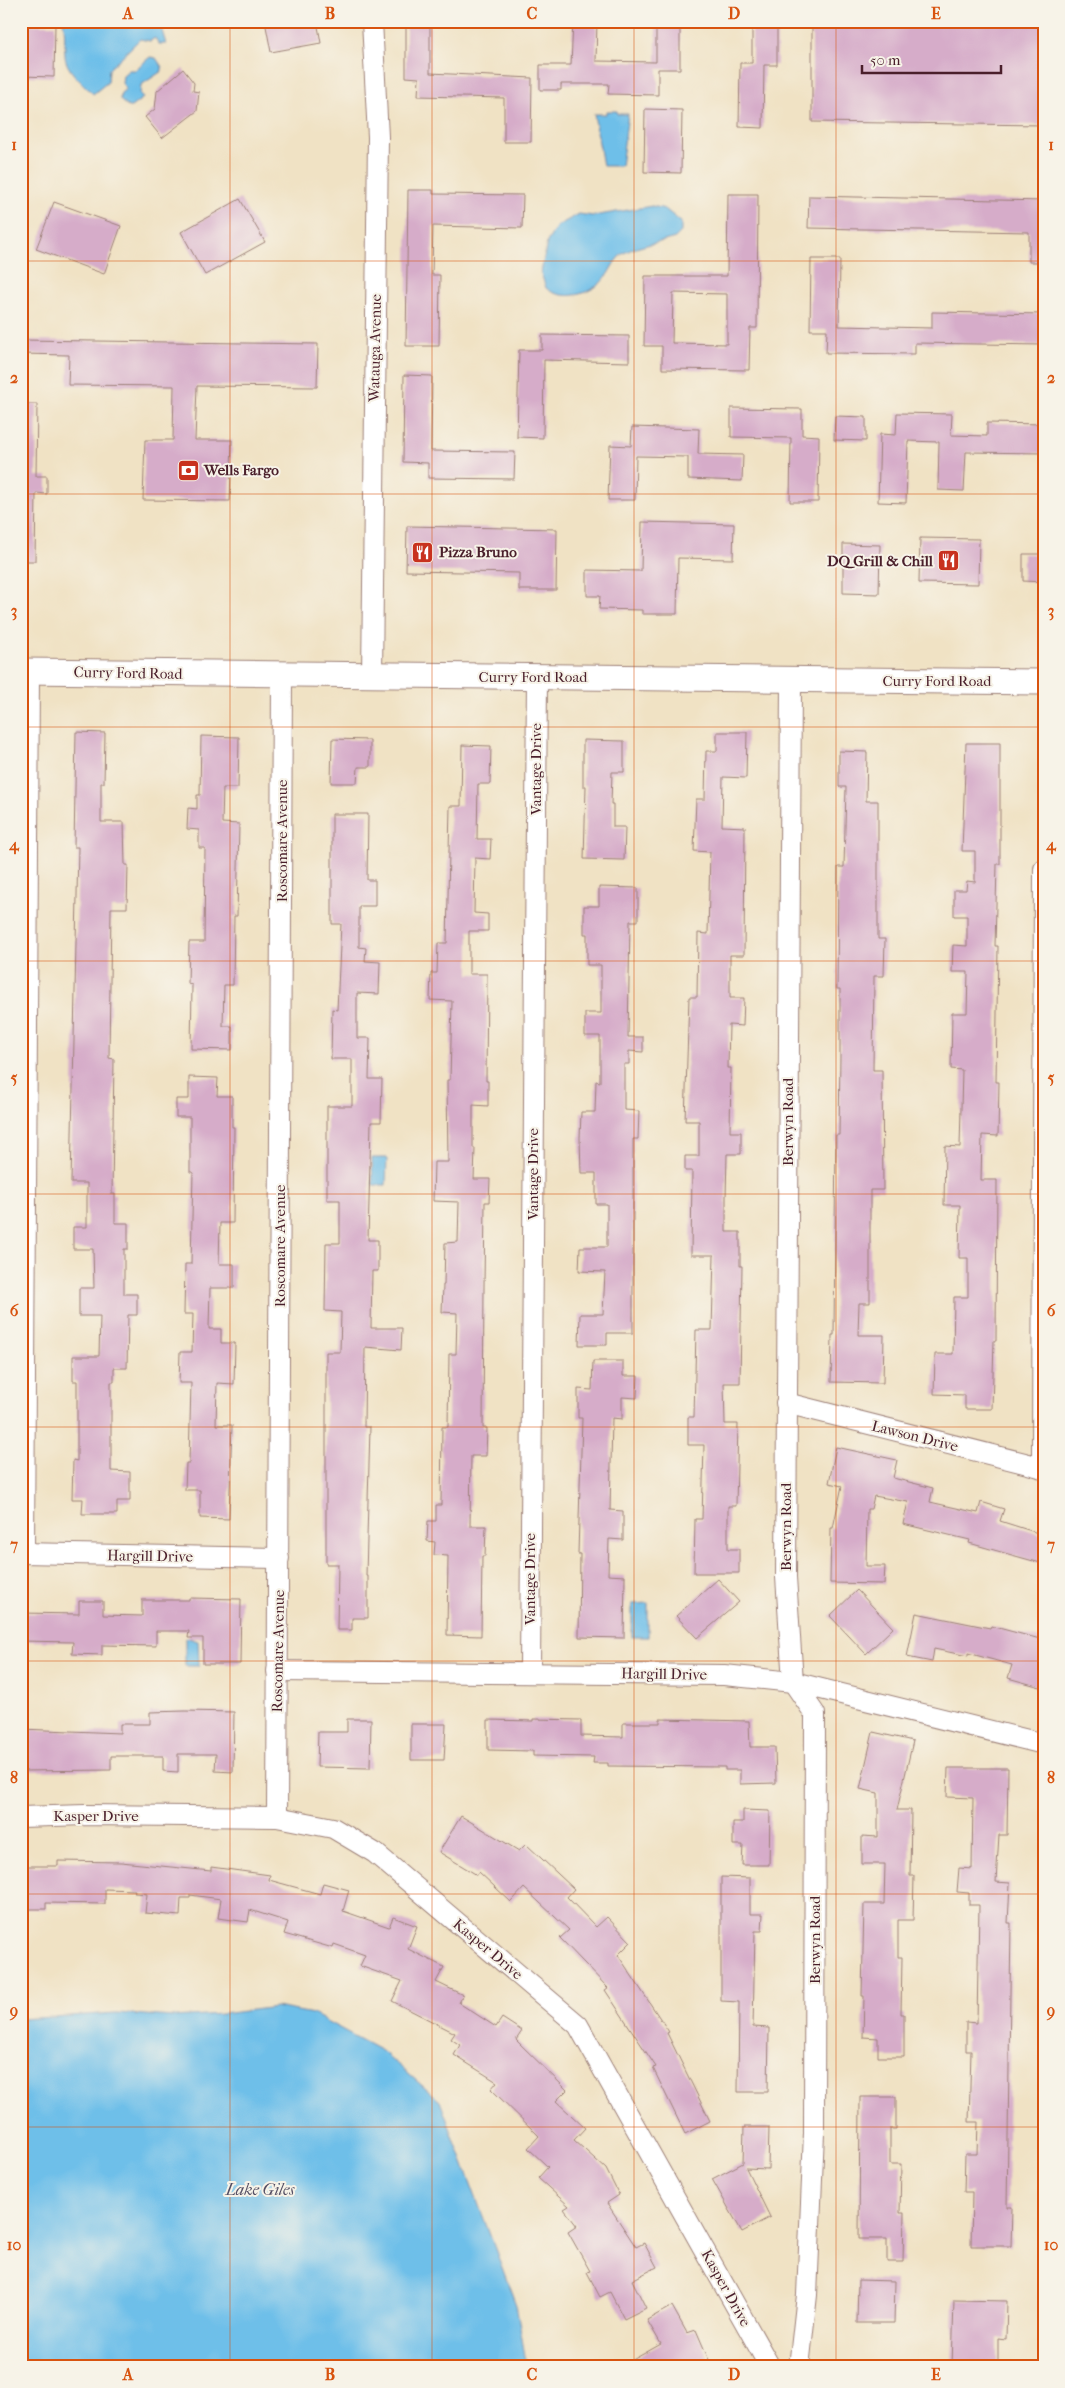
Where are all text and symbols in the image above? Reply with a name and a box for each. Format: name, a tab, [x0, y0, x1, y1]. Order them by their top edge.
text: A	[122, 4, 134, 23]
text: B	[325, 4, 335, 23]
text: C	[527, 4, 538, 23]
text: D	[728, 4, 740, 23]
text: E	[931, 4, 941, 23]
scale bar	[862, 42, 1001, 74]
text: 50 m	[870, 51, 901, 69]
text: 1	[11, 135, 17, 154]
text: 1	[1048, 135, 1054, 154]
street label: Watauga Avenue	[365, 293, 385, 403]
text: 2	[10, 368, 18, 387]
text: 2	[1047, 368, 1055, 387]
bank icon: Wells Fargo	[176, 458, 200, 482]
place label: Wells Fargo	[203, 461, 279, 479]
restaurant icon: Pizza Bruno	[411, 540, 435, 564]
place label: Pizza Bruno	[439, 543, 517, 561]
restaurant icon: DQ Grill & Chill	[937, 549, 961, 573]
place label: DQ Grill & Chill	[827, 552, 934, 570]
text: 3	[11, 601, 17, 621]
text: 3	[1048, 601, 1054, 621]
street label: Curry Ford Road	[73, 663, 183, 683]
street label: Curry Ford Road	[479, 668, 588, 686]
street label: Curry Ford Road	[883, 672, 992, 690]
street label: Vantage Drive	[527, 722, 545, 816]
street label: Roscomare Avenue	[273, 779, 291, 902]
text: 4	[8, 835, 20, 855]
text: 4	[1045, 835, 1057, 855]
text: 5	[11, 1068, 18, 1087]
text: 5	[1048, 1068, 1055, 1087]
street label: Berwyn Road	[779, 1077, 797, 1166]
street label: Vantage Drive	[524, 1127, 542, 1221]
street label: Roscomare Avenue	[271, 1184, 289, 1307]
text: 6	[10, 1301, 19, 1320]
text: 6	[1047, 1301, 1056, 1320]
street label: Lawson Drive	[870, 1417, 961, 1456]
street label: Berwyn Road	[777, 1482, 795, 1571]
street label: Vantage Drive	[521, 1532, 539, 1626]
text: 7	[9, 1535, 18, 1554]
text: 7	[1046, 1535, 1055, 1554]
street label: Hargill Drive	[107, 1546, 194, 1566]
street label: Roscomare Avenue	[268, 1589, 288, 1713]
street label: Hargill Drive	[621, 1664, 708, 1684]
text: 8	[10, 1768, 18, 1787]
text: 8	[1047, 1768, 1055, 1787]
street label: Kasper Drive	[53, 1807, 139, 1825]
street label: Berwyn Road	[806, 1895, 824, 1984]
street label: Kasper Drive	[450, 1915, 527, 1984]
text: 9	[9, 2001, 18, 2021]
text: 9	[1046, 2001, 1055, 2021]
water label: Lake Giles	[225, 2180, 295, 2199]
text: 10	[7, 2235, 21, 2254]
text: 10	[1044, 2235, 1058, 2254]
street label: Kasper Drive	[697, 2246, 755, 2330]
text: A	[122, 2365, 134, 2384]
text: B	[325, 2365, 335, 2384]
text: C	[527, 2365, 538, 2384]
text: D	[728, 2365, 740, 2384]
text: E	[931, 2365, 941, 2384]

